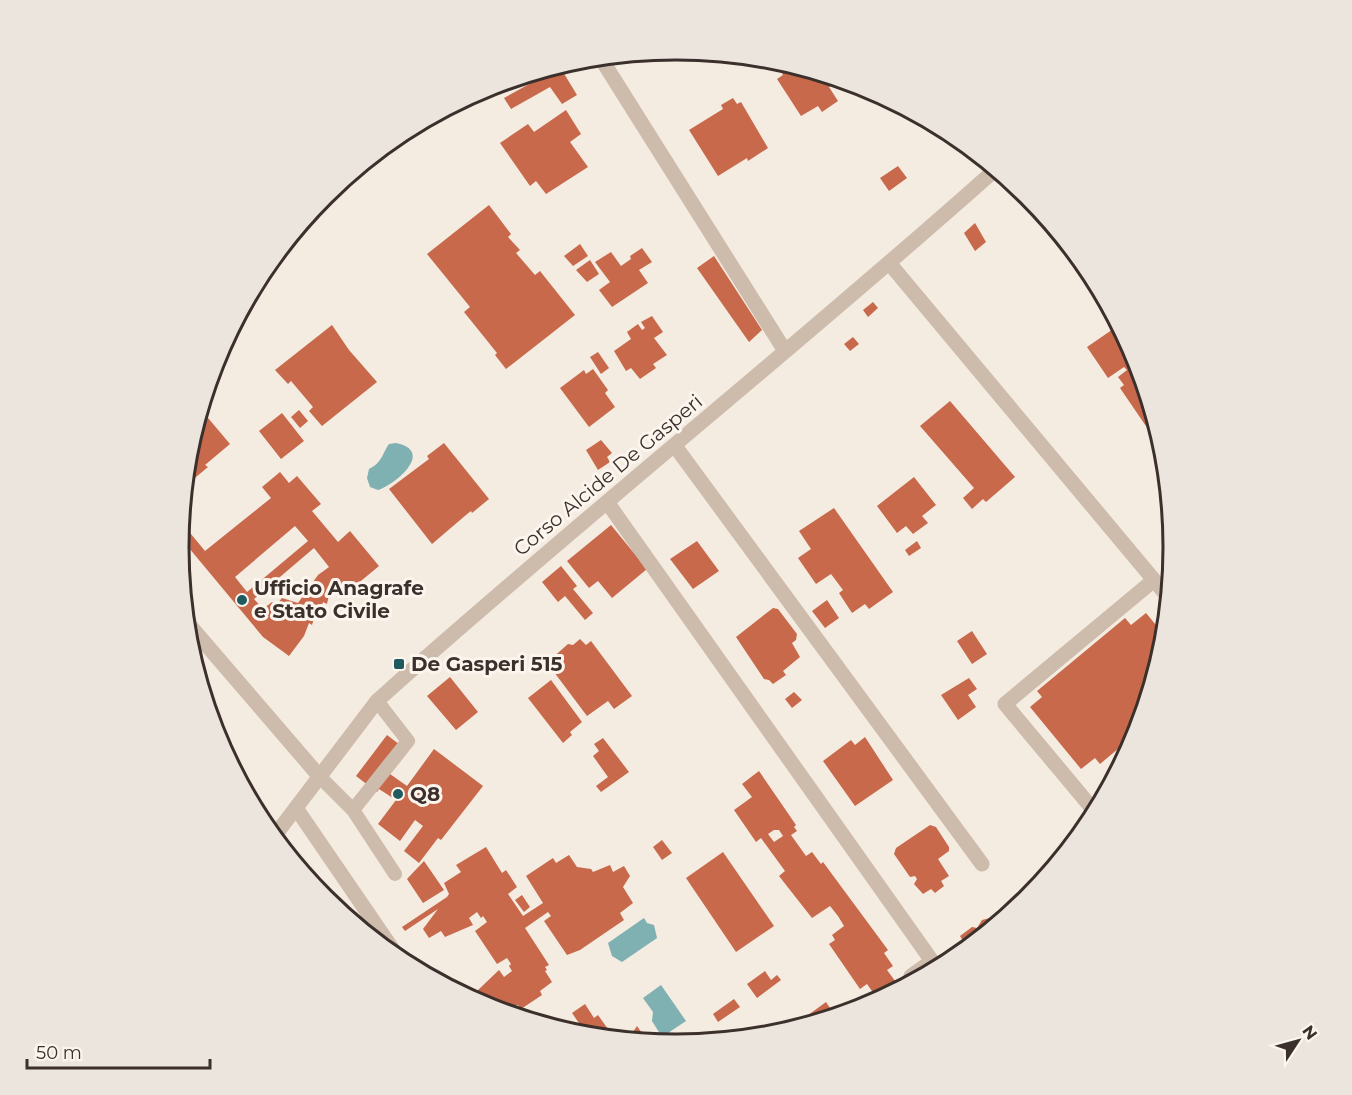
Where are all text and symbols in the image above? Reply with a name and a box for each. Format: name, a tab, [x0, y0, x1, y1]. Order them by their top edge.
street label: Corso Alcide De Gasperi	[509, 389, 707, 561]
place label: Ufficio Anagrafe e Stato Civile	[254, 576, 424, 623]
marker: Ufficio Anagrafe e Stato Civile	[235, 593, 249, 607]
place label: De Gasperi 515	[411, 652, 563, 676]
marker: De Gasperi 515	[392, 657, 406, 671]
place label: Q8	[410, 782, 440, 806]
marker: Q8	[391, 787, 405, 801]
north arrow	[1268, 1011, 1328, 1071]
text: N	[1298, 1022, 1321, 1043]
scale bar	[27, 1032, 210, 1070]
text: 50 m	[36, 1042, 82, 1064]

